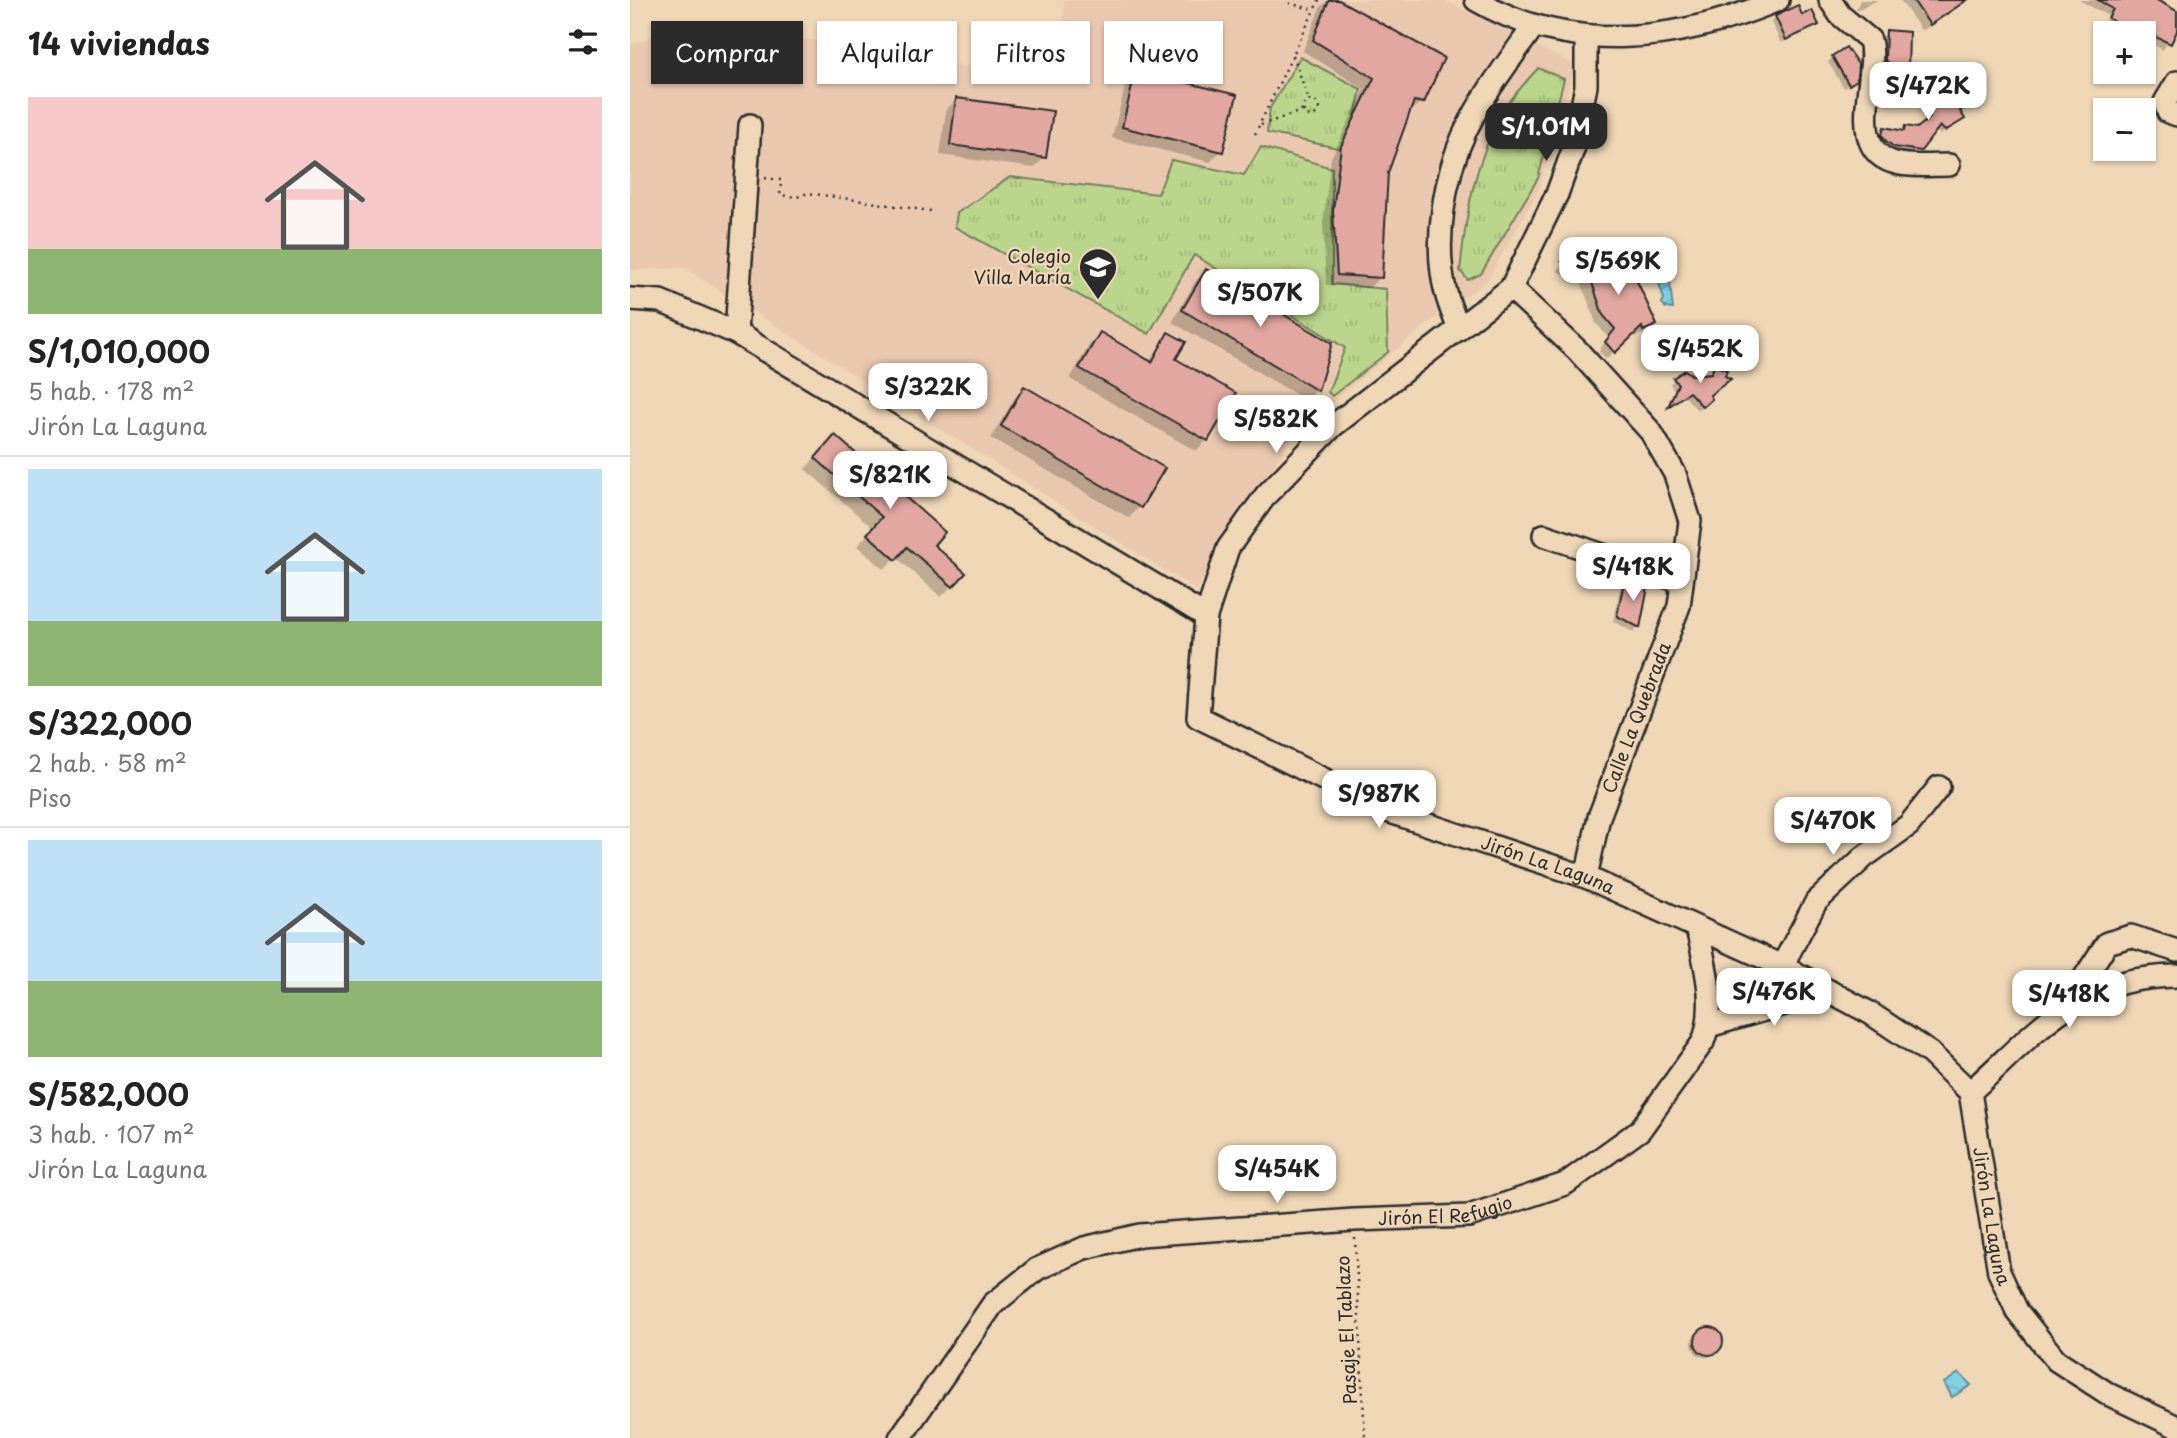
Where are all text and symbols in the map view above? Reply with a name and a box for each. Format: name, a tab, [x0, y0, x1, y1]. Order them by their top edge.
text: 14 viviendas	[28, 20, 210, 65]
chip: Comprar	[651, 21, 803, 84]
chip: Alquilar	[817, 21, 957, 84]
chip: Filtros	[971, 21, 1090, 84]
chip: Nuevo	[1104, 21, 1223, 84]
map controls	[2093, 21, 2156, 161]
button: +	[2093, 21, 2156, 84]
icon: filters	[564, 23, 602, 61]
pin: S/472K	[1871, 62, 1985, 122]
text: S/472K	[1886, 67, 1970, 102]
button: −	[2093, 98, 2156, 161]
pin: S/1.01M	[1481, 104, 1611, 163]
text: S/1.01M	[1501, 108, 1591, 143]
icon: home	[252, 142, 378, 268]
pin: S/569K	[1561, 238, 1675, 297]
place label: Colegio Villa María	[974, 242, 1072, 290]
text: S/569K	[1575, 242, 1661, 277]
school or university icon: Colegio Villa María	[1077, 246, 1119, 301]
pin: S/507K	[1203, 270, 1317, 329]
text: S/507K	[1217, 274, 1303, 309]
pin: S/452K	[1643, 326, 1757, 385]
text: S/1,010,000	[28, 328, 210, 373]
text: S/452K	[1657, 330, 1743, 365]
pin: S/322K	[871, 364, 985, 423]
text: S/322K	[884, 368, 972, 403]
text: 5 hab. · 178 m²	[28, 373, 194, 408]
pin: S/582K	[1219, 396, 1333, 455]
text: S/582K	[1234, 400, 1318, 435]
text: Jirón La Laguna	[28, 408, 207, 443]
pin: S/821K	[833, 452, 947, 511]
text: S/821K	[849, 456, 931, 491]
icon: home	[252, 514, 378, 640]
pin: S/418K	[1576, 544, 1690, 603]
text: S/418K	[1592, 548, 1674, 583]
street label: Calle La Quebrada	[1594, 637, 1677, 797]
text: S/322,000	[28, 700, 192, 745]
text: 2 hab. · 58 m²	[28, 745, 187, 780]
pin: S/987K	[1322, 770, 1436, 830]
text: S/987K	[1338, 775, 1420, 810]
text: Piso	[28, 780, 72, 815]
pin: S/470K	[1776, 798, 1890, 857]
text: S/470K	[1790, 802, 1876, 837]
street label: Jirón La Laguna	[1478, 828, 1620, 901]
icon: home	[252, 885, 378, 1011]
pin: S/476K	[1717, 968, 1831, 1028]
pin: S/418K	[2012, 970, 2126, 1030]
text: S/476K	[1732, 973, 1816, 1008]
text: S/418K	[2028, 975, 2110, 1010]
text: S/582,000	[28, 1071, 189, 1116]
text: 3 hab. · 107 m²	[28, 1116, 195, 1151]
street label: Jirón La Laguna	[1967, 1145, 2019, 1290]
pin: S/454K	[1220, 1146, 1334, 1205]
text: S/454K	[1234, 1150, 1320, 1185]
text: Jirón La Laguna	[28, 1151, 207, 1186]
street label: Jirón El Refugio	[1378, 1188, 1516, 1231]
street label: Pasaje El Tablazo	[1328, 1255, 1363, 1405]

